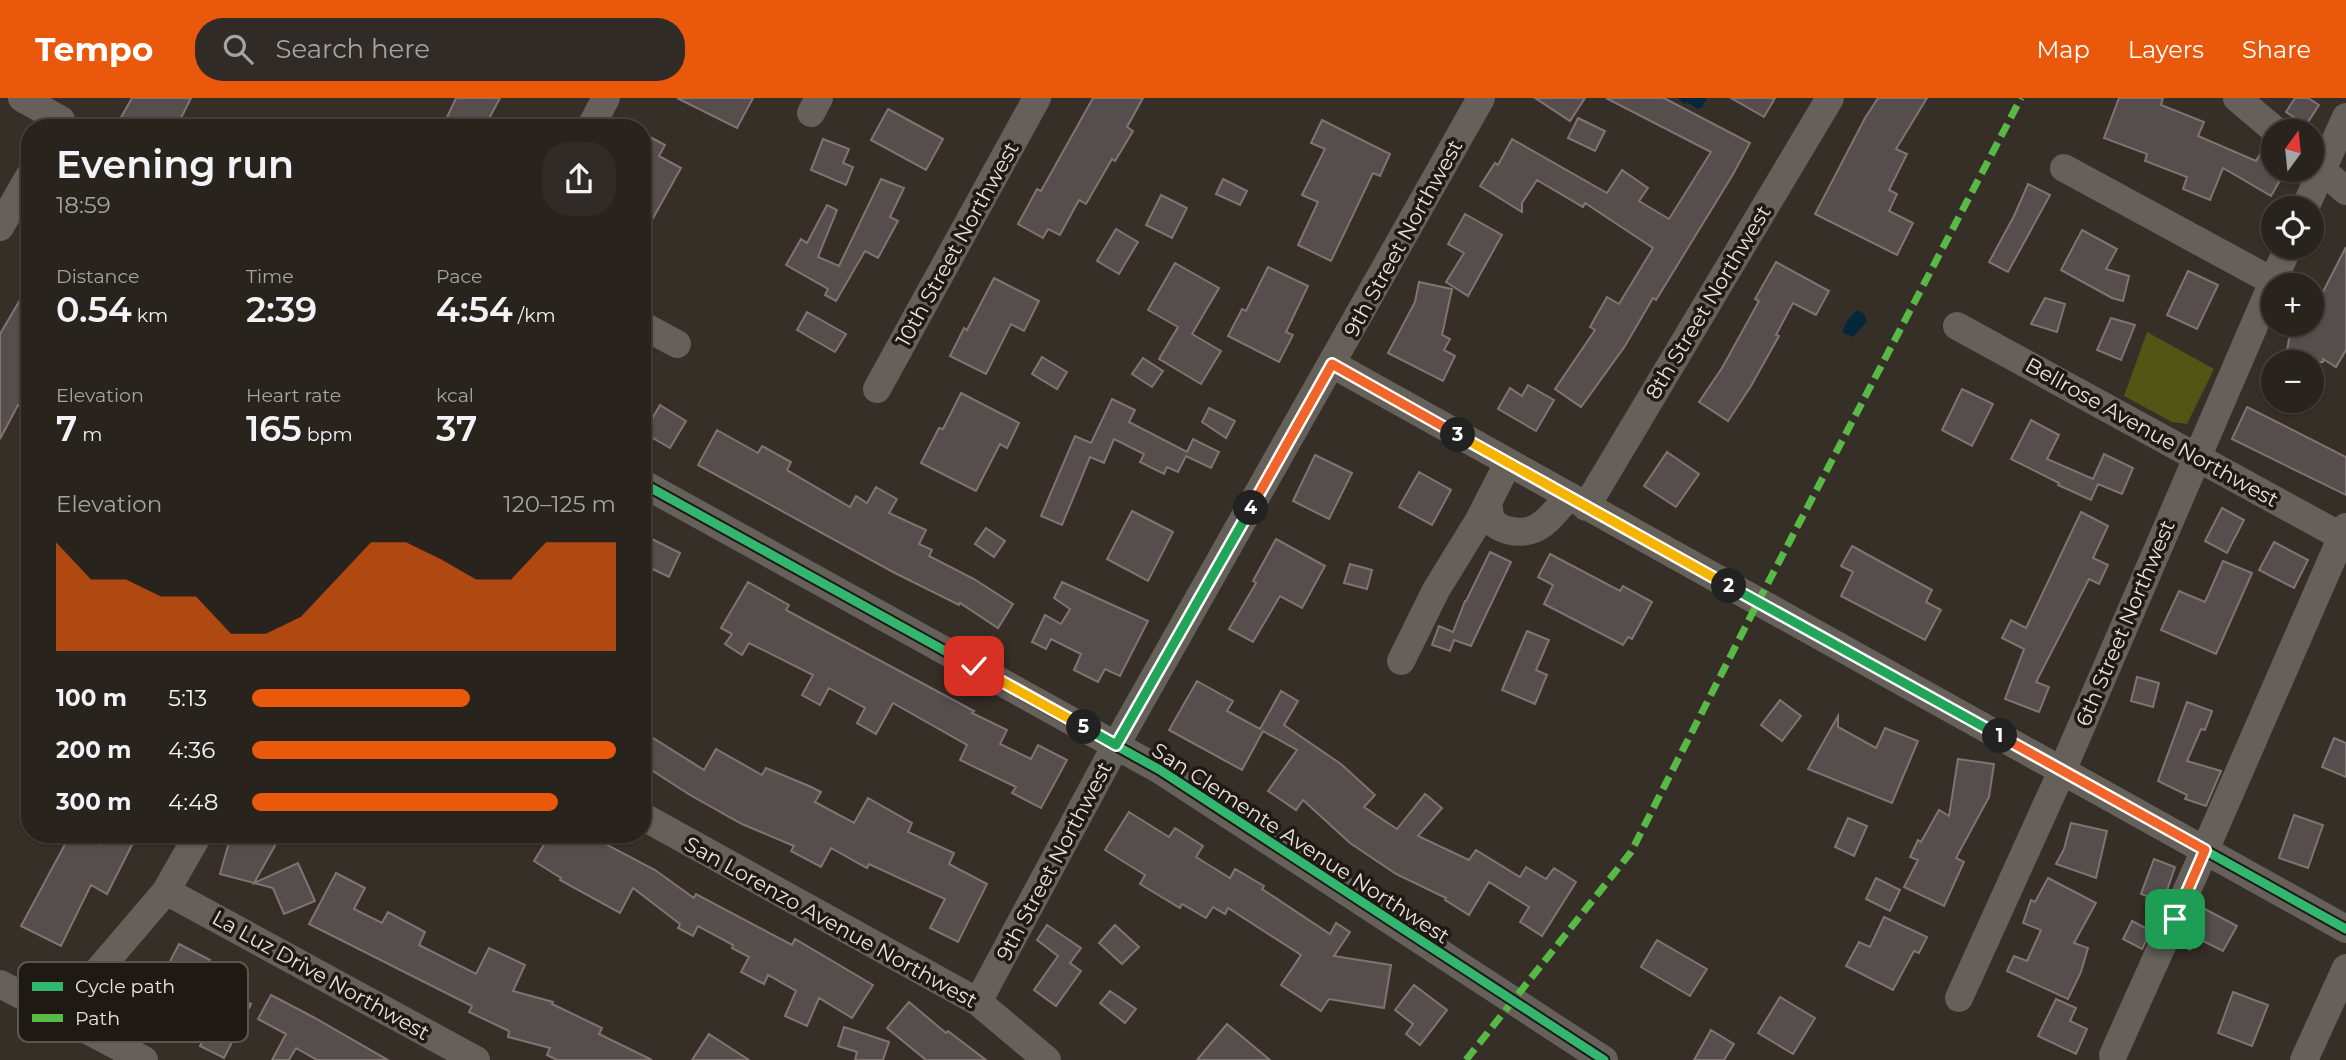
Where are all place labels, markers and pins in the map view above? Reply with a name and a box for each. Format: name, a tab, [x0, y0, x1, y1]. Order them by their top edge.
pin: 3	[1440, 418, 1476, 452]
pin: 4	[1234, 490, 1268, 526]
pin: 2	[1712, 568, 1746, 603]
pin	[944, 636, 1004, 696]
pin: 5	[1066, 710, 1102, 744]
pin: 1	[1982, 718, 2018, 754]
pin	[2145, 889, 2205, 949]

